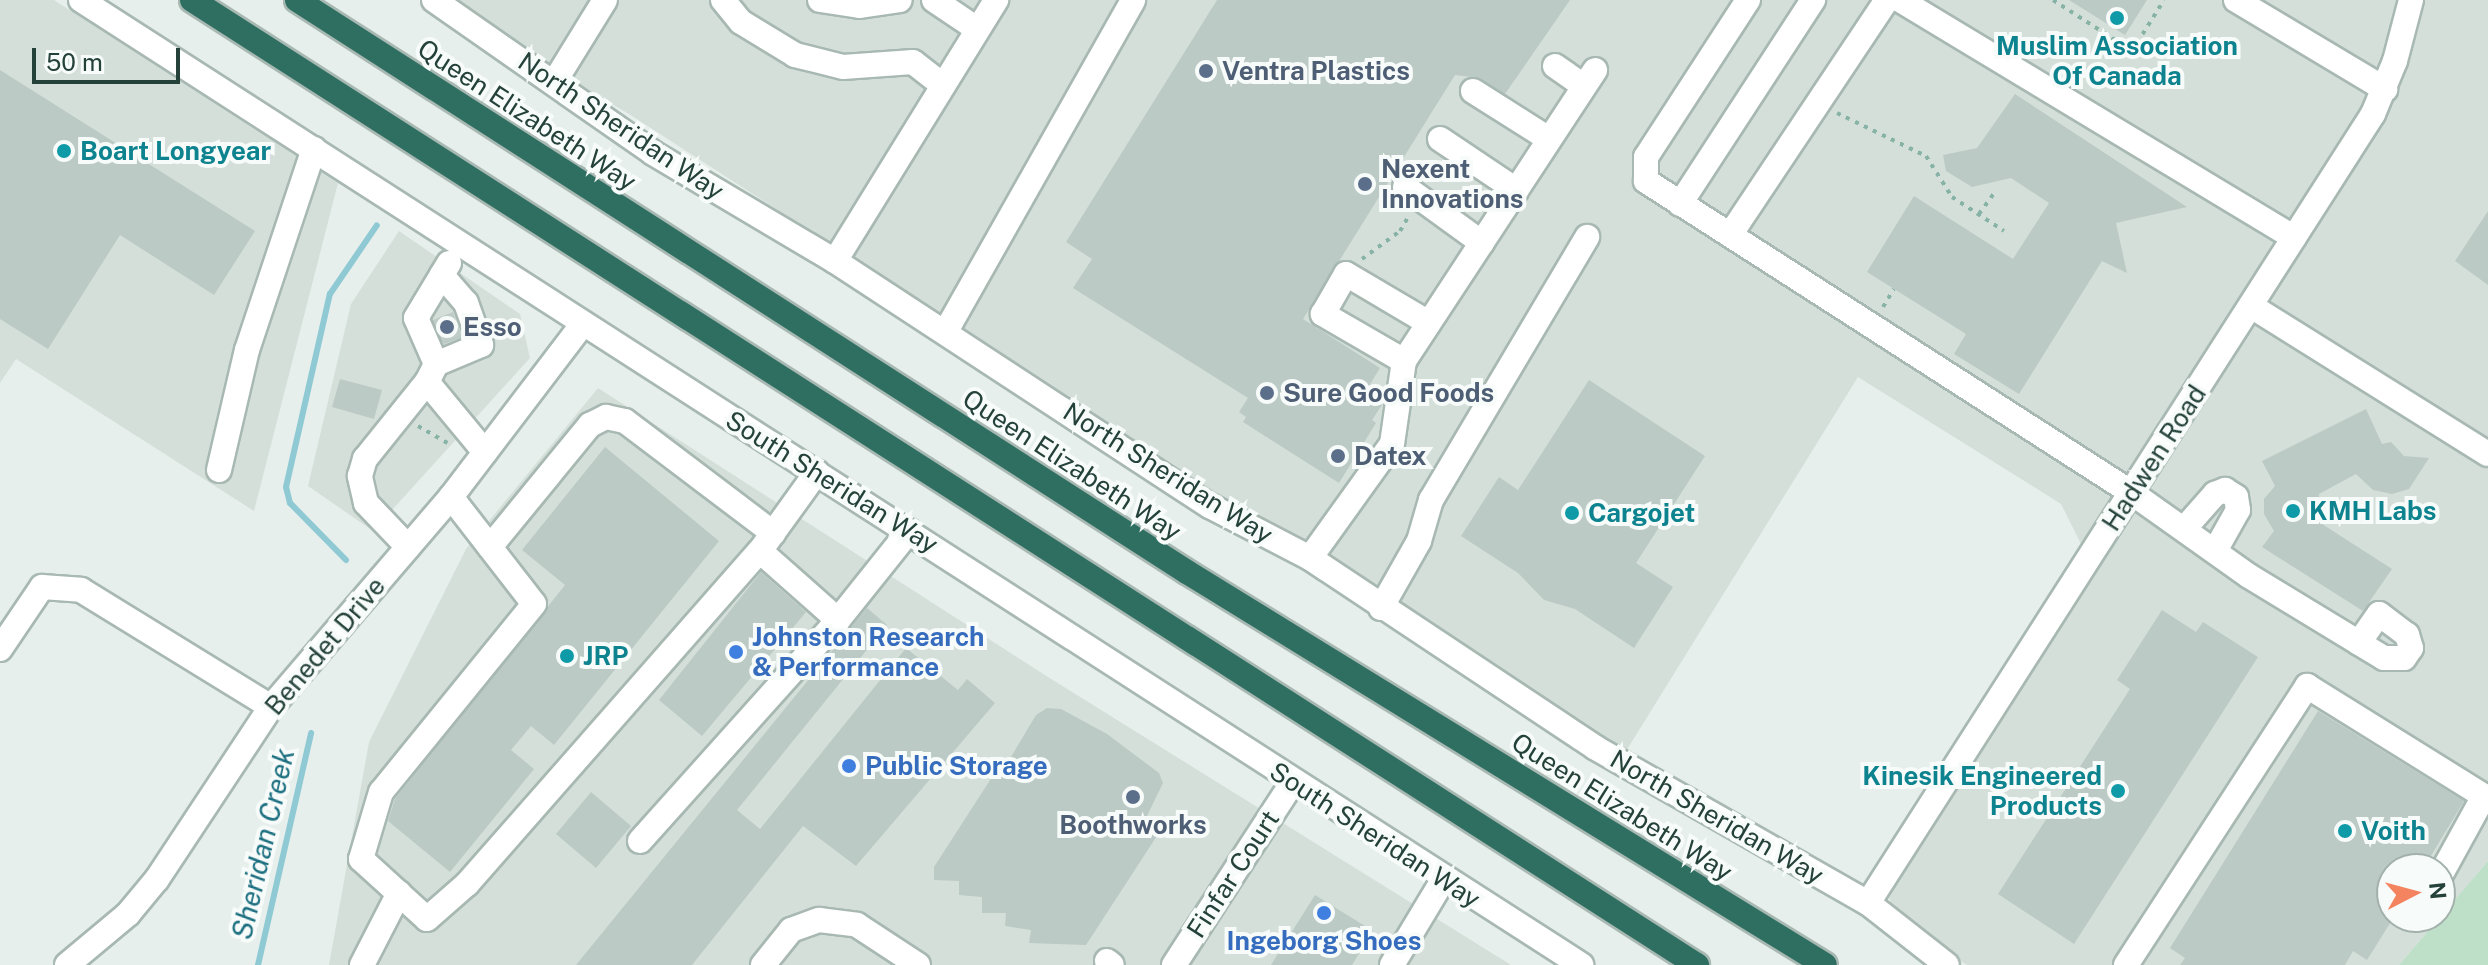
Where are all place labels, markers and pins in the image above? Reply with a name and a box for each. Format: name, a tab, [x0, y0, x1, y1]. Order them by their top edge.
marker: Muslim Association Of Canada	[2108, 9, 2126, 27]
place label: Muslim Association Of Canada	[1996, 30, 2238, 92]
place label: Ventra Plastics	[1222, 55, 1410, 87]
marker: Ventra Plastics	[1197, 62, 1215, 80]
place label: Boart Longyear	[80, 135, 271, 167]
marker: Boart Longyear	[55, 142, 73, 160]
place label: Nexent Innovations	[1381, 153, 1523, 214]
marker: Nexent Innovations	[1356, 175, 1374, 193]
place label: Esso	[463, 311, 522, 343]
marker: Esso	[438, 318, 456, 336]
place label: Sure Good Foods	[1283, 377, 1494, 409]
marker: Sure Good Foods	[1258, 384, 1276, 402]
place label: Datex	[1354, 440, 1427, 472]
marker: Datex	[1329, 447, 1347, 465]
place label: KMH Labs	[2309, 495, 2436, 527]
place label: Cargojet	[1588, 497, 1695, 529]
marker: KMH Labs	[2284, 502, 2302, 520]
marker: Cargojet	[1563, 504, 1581, 522]
place label: Johnston Research & Performance	[752, 621, 984, 682]
place label: JRP	[583, 640, 629, 672]
marker: Johnston Research & Performance	[727, 643, 745, 661]
marker: JRP	[558, 647, 576, 665]
place label: Public Storage	[865, 750, 1048, 782]
marker: Public Storage	[840, 757, 858, 775]
place label: Kinesik Engineered Products	[1862, 760, 2102, 822]
marker: Kinesik Engineered Products	[2109, 782, 2127, 800]
marker: Boothworks	[1124, 788, 1142, 806]
place label: Boothworks	[1059, 809, 1207, 841]
place label: Voith	[2361, 815, 2426, 847]
marker: Voith	[2336, 822, 2354, 840]
marker: Ingeborg Shoes	[1315, 904, 1333, 922]
place label: Ingeborg Shoes	[1227, 925, 1421, 957]

